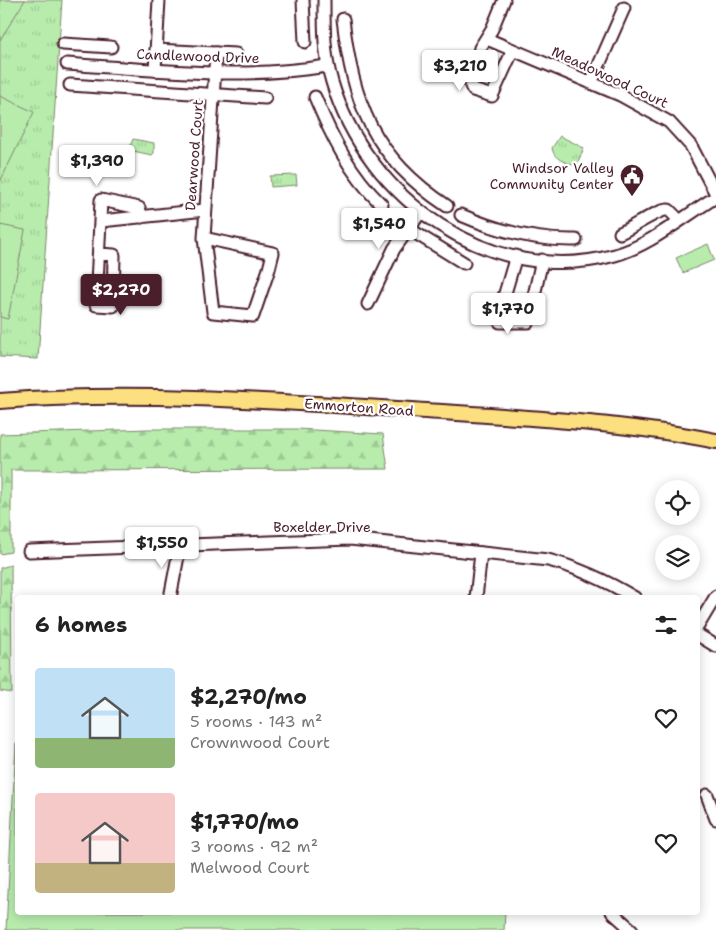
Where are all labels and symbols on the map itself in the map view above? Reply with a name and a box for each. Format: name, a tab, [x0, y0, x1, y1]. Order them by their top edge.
street label: Meadowood Court	[549, 42, 671, 112]
street label: Candlewood Drive	[136, 45, 260, 67]
pin: $3,210	[419, 49, 501, 92]
street label: Dearwood Court	[181, 99, 207, 211]
pin: $1,390	[56, 144, 138, 187]
place label: Windsor Valley Community Center	[490, 159, 614, 193]
public building icon: Windsor Valley Community Center	[619, 163, 645, 197]
pin: $1,540	[338, 208, 420, 250]
pin: $2,270	[80, 274, 162, 316]
pin: $1,770	[467, 292, 549, 335]
street label: Emmorton Road	[304, 394, 414, 420]
street label: Boxelder Drive	[273, 518, 371, 536]
pin: $1,550	[121, 526, 203, 569]

